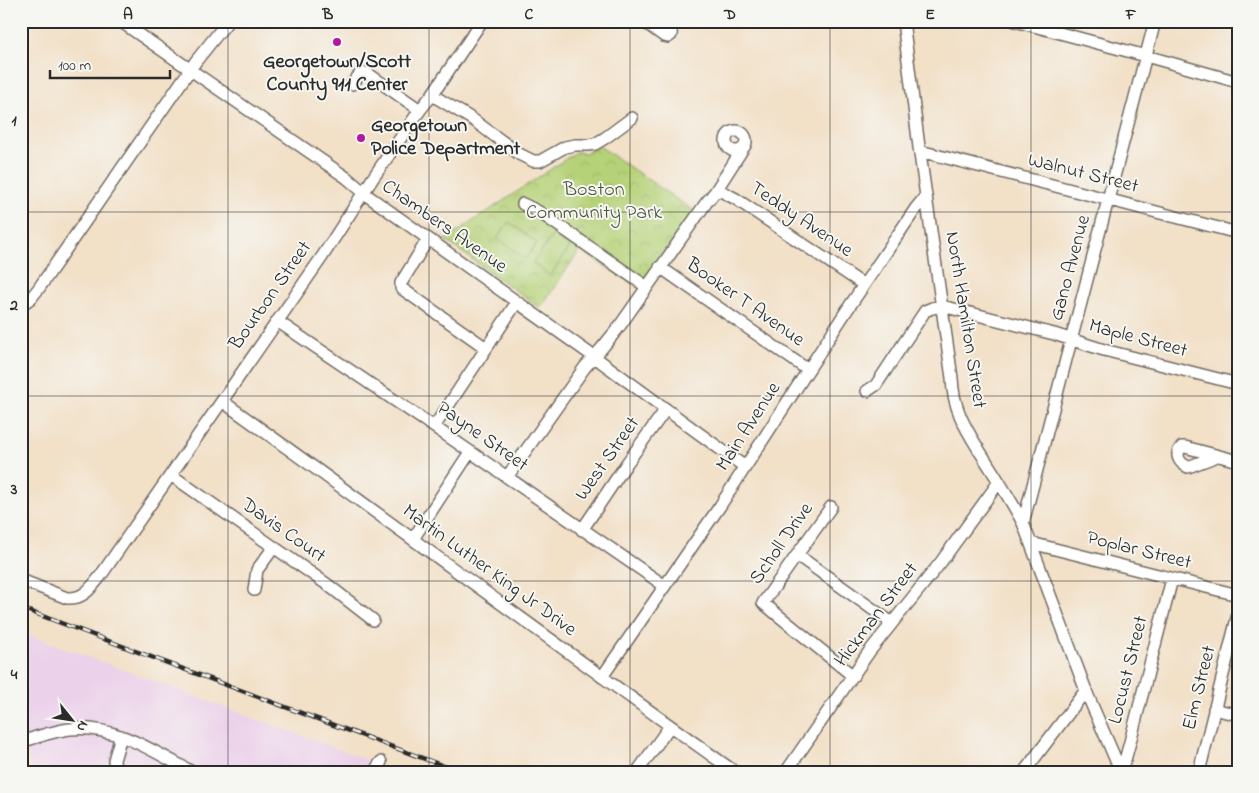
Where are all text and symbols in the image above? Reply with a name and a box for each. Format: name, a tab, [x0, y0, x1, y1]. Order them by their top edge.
text: A	[123, 3, 133, 27]
text: B	[322, 3, 334, 27]
text: C	[525, 3, 534, 27]
text: D	[723, 3, 736, 27]
text: E	[925, 3, 935, 27]
text: F	[1125, 3, 1137, 27]
marker: Georgetown/Scott County 911 Center	[331, 36, 343, 48]
scale bar	[50, 48, 170, 80]
place label: Georgetown/Scott County 911 Center	[263, 48, 411, 101]
text: 100 m	[58, 55, 91, 77]
text: 1	[11, 109, 17, 133]
place label: Georgetown Police Department	[371, 112, 521, 164]
marker: Georgetown Police Department	[355, 132, 367, 144]
street label: Walnut Street	[1025, 146, 1142, 202]
street label: Chambers Avenue	[375, 173, 513, 281]
street label: Teddy Avenue	[744, 175, 858, 265]
park label: Boston Community Park	[526, 176, 662, 228]
street label: Gano Avenue	[1043, 212, 1099, 324]
street label: North Hamilton Street	[937, 230, 993, 411]
street label: Bourbon Street	[222, 235, 320, 357]
street label: Booker T Avenue	[679, 251, 810, 355]
text: 2	[9, 294, 18, 318]
street label: Maple Street	[1085, 312, 1191, 366]
street label: Main Avenue	[709, 377, 789, 477]
street label: Payne Street	[430, 395, 534, 480]
street label: West Street	[568, 411, 648, 507]
text: 3	[10, 478, 18, 502]
street label: Davis Court	[234, 491, 332, 571]
street label: Scholl Drive	[743, 497, 821, 591]
street label: Martin Luther King Jr Drive	[395, 498, 582, 645]
street label: Poplar Street	[1084, 524, 1195, 578]
street label: Hickman Street	[828, 556, 926, 673]
street label: Locust Street	[1102, 613, 1156, 727]
street label: Elm Street	[1175, 642, 1225, 733]
text: 4	[10, 663, 18, 687]
north arrow	[48, 696, 98, 746]
text: N	[71, 716, 93, 735]

